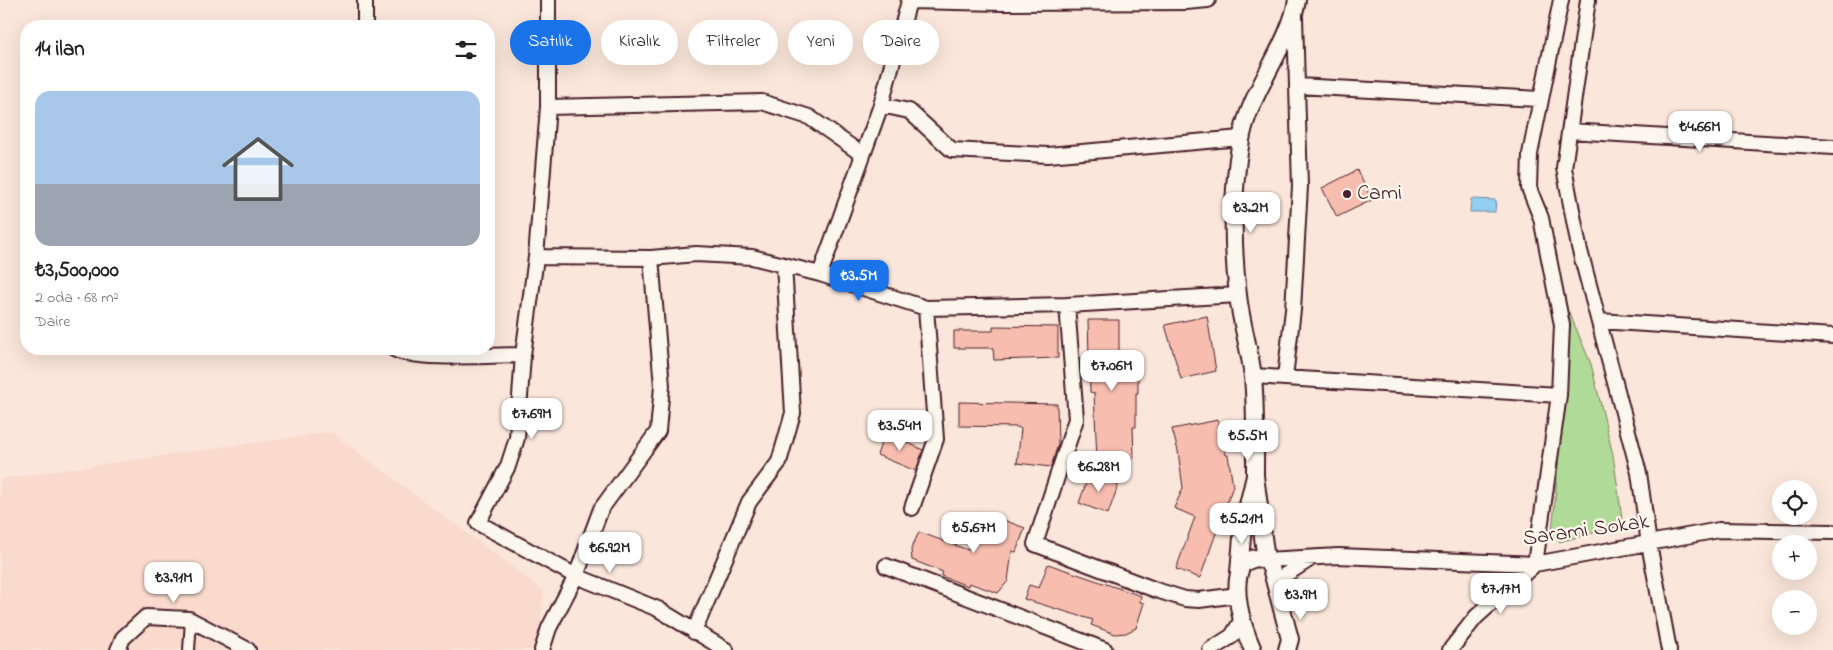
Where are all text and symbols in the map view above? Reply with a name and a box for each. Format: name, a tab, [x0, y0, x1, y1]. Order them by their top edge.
chip: Satılık	[510, 20, 591, 65]
chip: Kiralık	[601, 20, 678, 65]
chip: Filtreler	[688, 20, 778, 65]
chip: Yeni	[788, 20, 853, 65]
chip: Daire	[863, 20, 939, 65]
text: 14 ilan	[35, 35, 85, 65]
icon: filters	[452, 36, 480, 64]
pin: ₺4.66M	[1659, 110, 1741, 153]
text: ₺4.66M	[1679, 115, 1721, 139]
icon: home	[213, 124, 303, 214]
place label: Cami	[1357, 178, 1402, 210]
marker: Cami	[1341, 188, 1353, 200]
pin: ₺3.2M	[1216, 192, 1286, 234]
text: ₺3.2M	[1233, 196, 1269, 220]
text: ₺3,500,000	[35, 256, 119, 286]
pin: ₺3.5M	[824, 260, 894, 302]
text: ₺3.5M	[841, 264, 877, 288]
text: 2 oda · 68 m²	[35, 286, 119, 310]
text: Daire	[35, 310, 70, 334]
pin: ₺7.06M	[1071, 350, 1153, 392]
text: ₺7.06M	[1091, 354, 1133, 378]
pin: ₺7.69M	[491, 398, 573, 440]
text: ₺7.69M	[512, 402, 552, 426]
pin: ₺3.54M	[859, 410, 941, 452]
text: ₺3.54M	[878, 414, 922, 438]
pin: ₺5.5M	[1213, 420, 1283, 462]
text: ₺5.5M	[1228, 424, 1268, 448]
pin: ₺6.28M	[1058, 450, 1140, 493]
text: ₺6.28M	[1078, 455, 1120, 479]
map controls	[1772, 480, 1817, 635]
button: locate	[1772, 480, 1817, 525]
pin: ₺5.21M	[1201, 502, 1283, 545]
street label: Sarami Sokak	[1521, 506, 1652, 556]
text: ₺5.21M	[1220, 507, 1264, 531]
pin: ₺5.67M	[933, 512, 1015, 554]
text: ₺5.67M	[952, 516, 996, 540]
pin: ₺6.92M	[569, 532, 651, 574]
button: +	[1772, 535, 1817, 580]
text: ₺6.92M	[590, 536, 630, 560]
pin: ₺3.91M	[133, 562, 215, 604]
text: ₺3.91M	[155, 566, 193, 590]
pin: ₺7.17M	[1460, 572, 1542, 615]
text: ₺7.17M	[1481, 577, 1521, 601]
pin: ₺3.9M	[1266, 578, 1336, 621]
text: ₺3.9M	[1285, 583, 1317, 607]
button: −	[1772, 590, 1817, 635]

